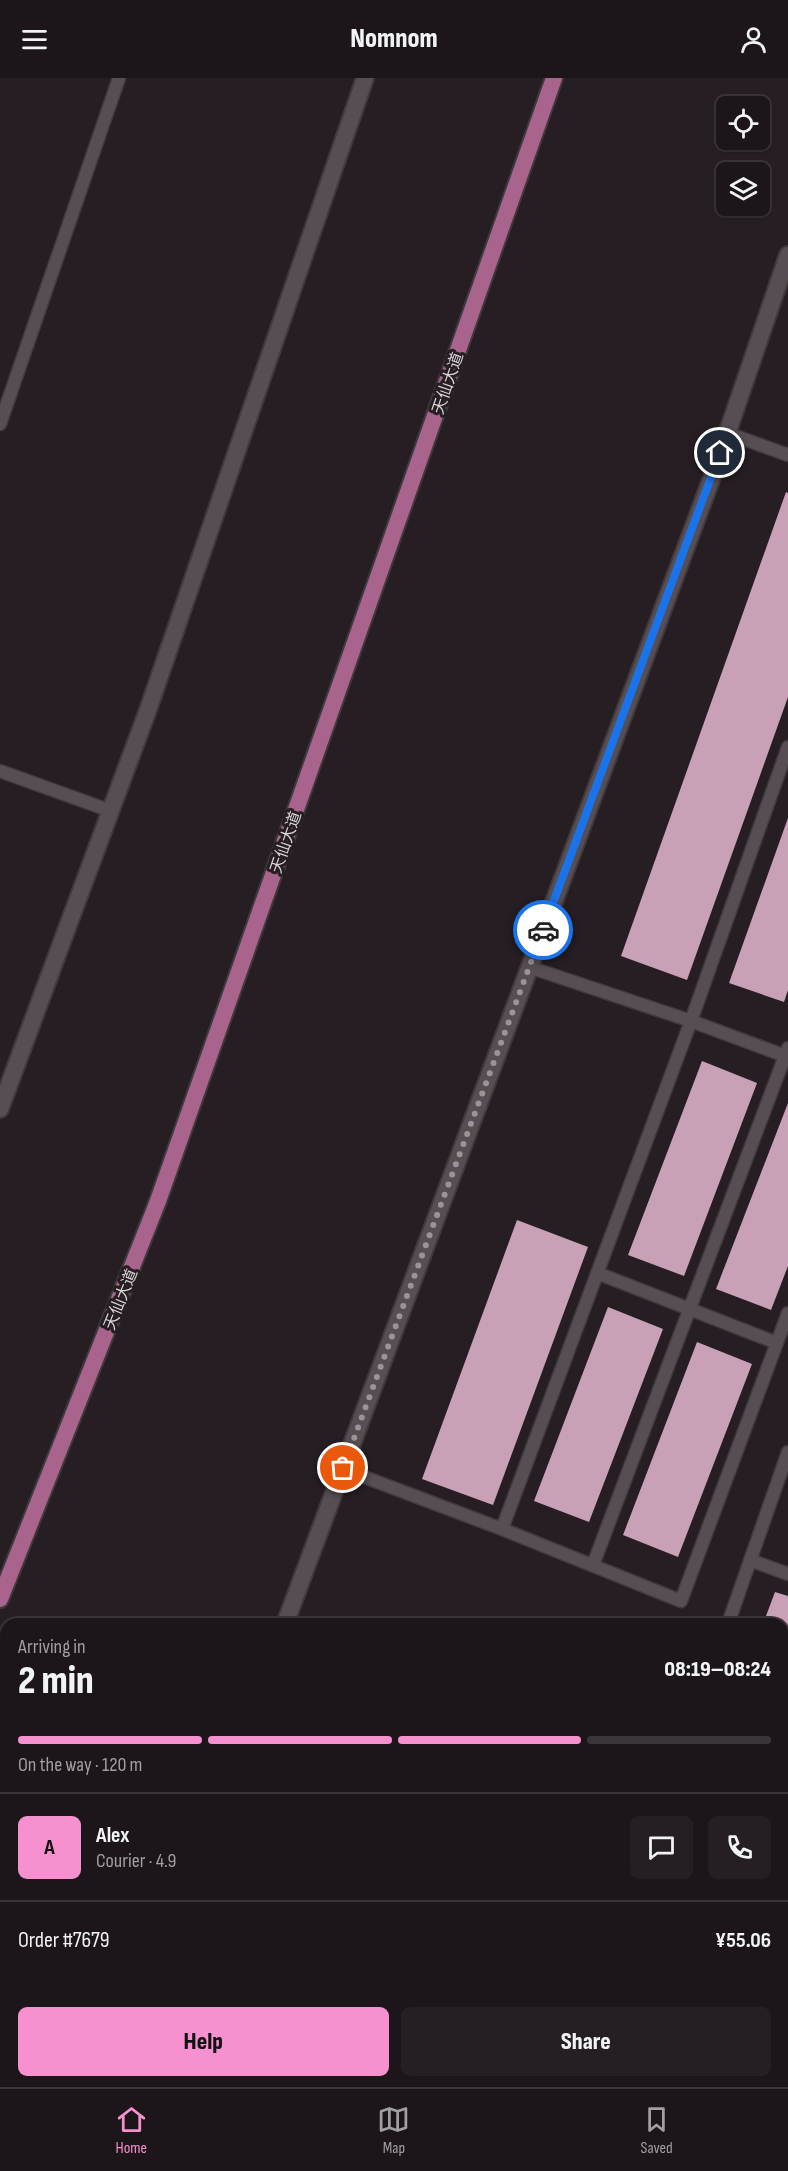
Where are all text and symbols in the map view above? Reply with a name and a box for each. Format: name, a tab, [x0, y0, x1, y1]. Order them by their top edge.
icon: menu	[18, 23, 51, 56]
text: Nomnom	[350, 23, 438, 55]
icon: person	[737, 23, 770, 56]
map controls	[716, 96, 770, 216]
button: locate	[716, 96, 770, 150]
button: layers	[716, 162, 770, 216]
street label: 天仙大道	[429, 350, 468, 417]
pin	[694, 427, 745, 478]
icon: home	[703, 436, 736, 469]
street label: 天仙大道	[267, 809, 306, 876]
courier	[513, 900, 573, 960]
icon: car	[527, 914, 560, 947]
street label: 天仙大道	[101, 1266, 142, 1333]
pin	[317, 1442, 368, 1493]
icon: bag	[326, 1451, 359, 1484]
text: Arriving in	[18, 1635, 86, 1659]
text: 08:19–08:24	[664, 1656, 771, 1683]
text: 2 min	[18, 1658, 94, 1705]
text: On the way · 120 m	[18, 1753, 142, 1777]
button: chat	[630, 1816, 693, 1879]
button: phone	[708, 1816, 771, 1879]
text: Alex	[96, 1822, 129, 1849]
text: A	[44, 1834, 55, 1861]
text: Courier · 4.9	[96, 1849, 176, 1873]
text: Order #7679	[18, 1927, 110, 1954]
text: ¥55.06	[715, 1927, 771, 1954]
button: Help	[18, 2007, 389, 2076]
button: Share	[401, 2007, 771, 2076]
tab: Home	[115, 2103, 148, 2158]
tab: Map	[377, 2103, 410, 2158]
tab: Saved	[640, 2103, 673, 2158]

